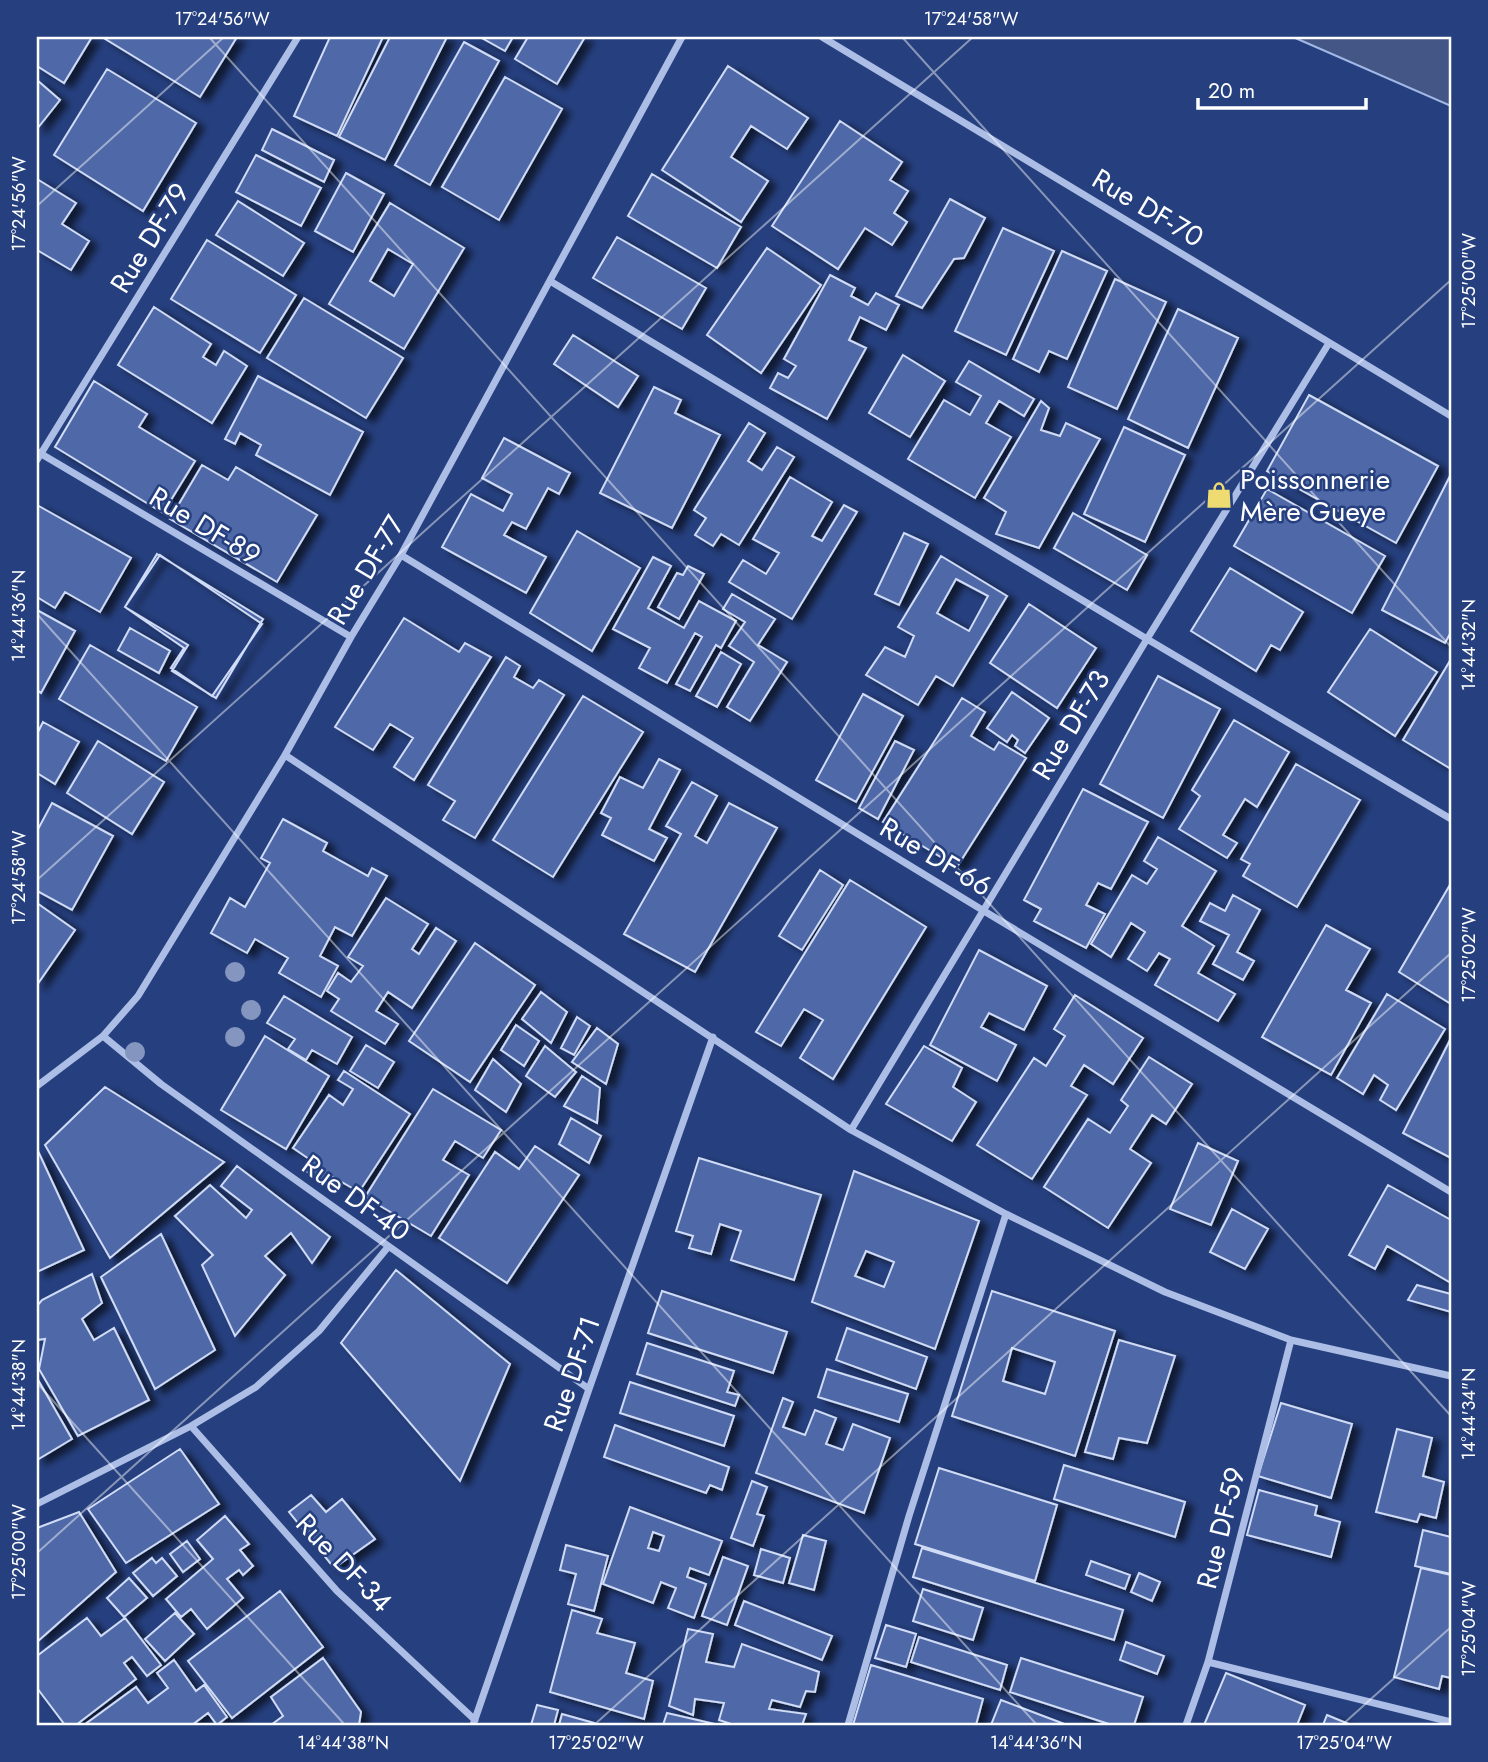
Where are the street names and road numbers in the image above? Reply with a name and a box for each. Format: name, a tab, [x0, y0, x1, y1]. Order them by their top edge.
street label: Rue DF-70	[1084, 159, 1212, 257]
street label: Rue DF-79	[100, 175, 200, 301]
street label: Rue DF-89	[141, 477, 269, 575]
street label: Rue DF-77	[317, 507, 415, 633]
street label: Rue DF-73	[1022, 662, 1120, 788]
street label: Rue DF-66	[872, 807, 1000, 907]
street label: Rue DF-40	[293, 1145, 419, 1251]
street label: Rue DF-71	[533, 1311, 611, 1437]
street label: Rue DF-59	[1186, 1463, 1256, 1593]
street label: Rue DF-34	[286, 1504, 402, 1622]

